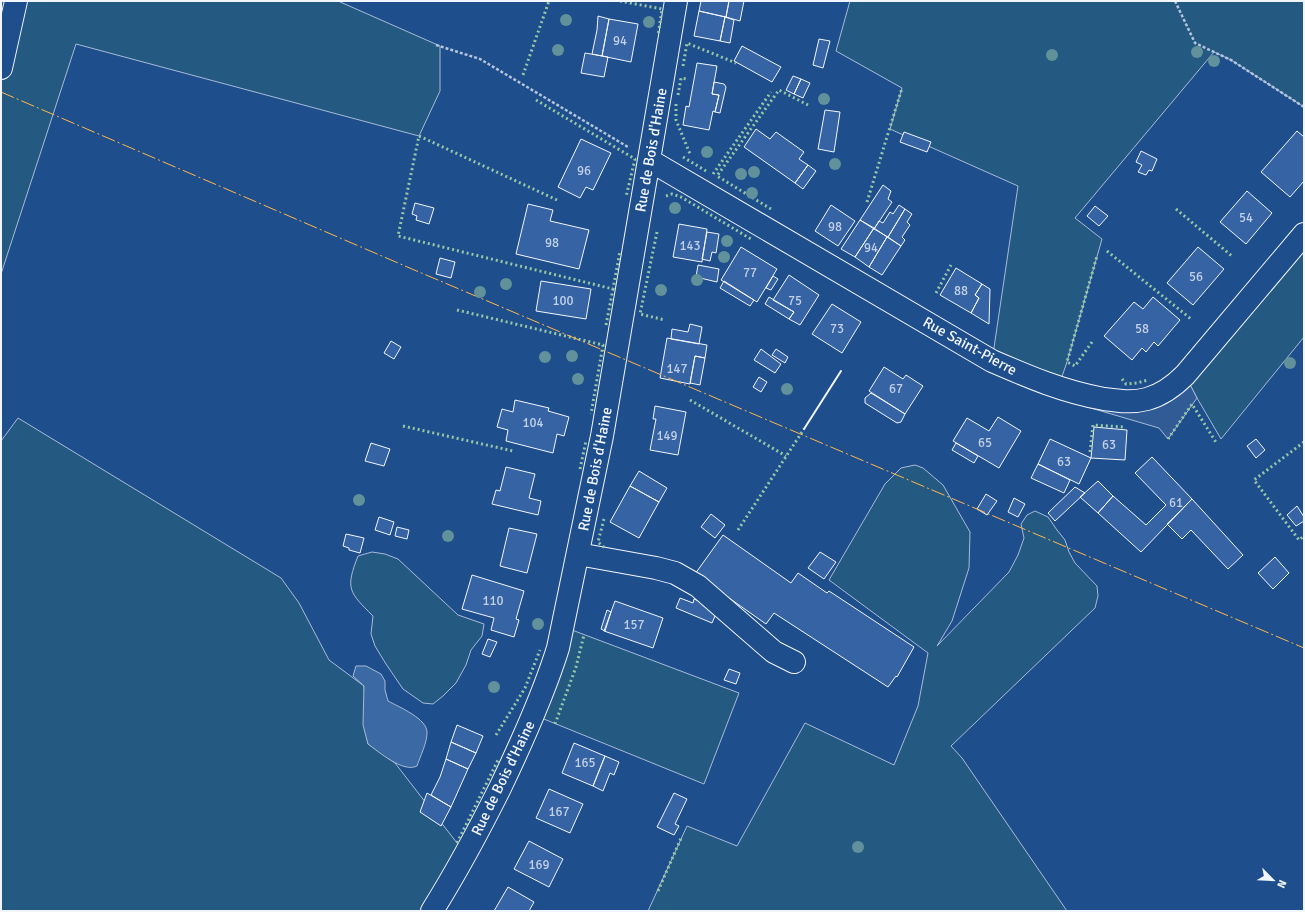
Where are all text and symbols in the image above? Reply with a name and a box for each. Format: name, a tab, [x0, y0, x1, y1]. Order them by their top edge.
house number: 94	[613, 33, 627, 49]
street label: Rue de Bois d'Haine	[631, 87, 671, 213]
house number: 96	[577, 163, 591, 179]
house number: 54	[1239, 210, 1253, 226]
house number: 98	[828, 219, 842, 235]
house number: 98	[545, 235, 559, 251]
house number: 143	[679, 238, 701, 254]
house number: 94	[864, 240, 878, 256]
house number: 77	[743, 265, 757, 281]
house number: 56	[1189, 269, 1203, 285]
house number: 88	[954, 283, 968, 299]
house number: 100	[552, 293, 574, 309]
house number: 75	[788, 293, 802, 309]
street label: Rue Saint-Pierre	[920, 313, 1020, 379]
house number: 73	[830, 321, 844, 337]
house number: 58	[1135, 321, 1149, 337]
house number: 147	[666, 361, 688, 377]
house number: 67	[889, 381, 903, 397]
street label: Rue de Bois d'Haine	[574, 406, 616, 532]
house number: 104	[522, 415, 544, 431]
house number: 149	[656, 428, 678, 444]
house number: 65	[978, 435, 992, 451]
house number: 63	[1102, 437, 1116, 453]
house number: 63	[1057, 454, 1071, 470]
house number: 61	[1169, 495, 1183, 511]
house number: 110	[482, 593, 504, 609]
house number: 157	[623, 617, 645, 633]
street label: Rue de Bois d'Haine	[467, 718, 539, 838]
house number: 165	[574, 755, 596, 771]
house number: 167	[548, 804, 570, 820]
house number: 169	[528, 857, 550, 873]
north arrow	[1253, 860, 1293, 900]
text: N	[1274, 878, 1289, 890]

